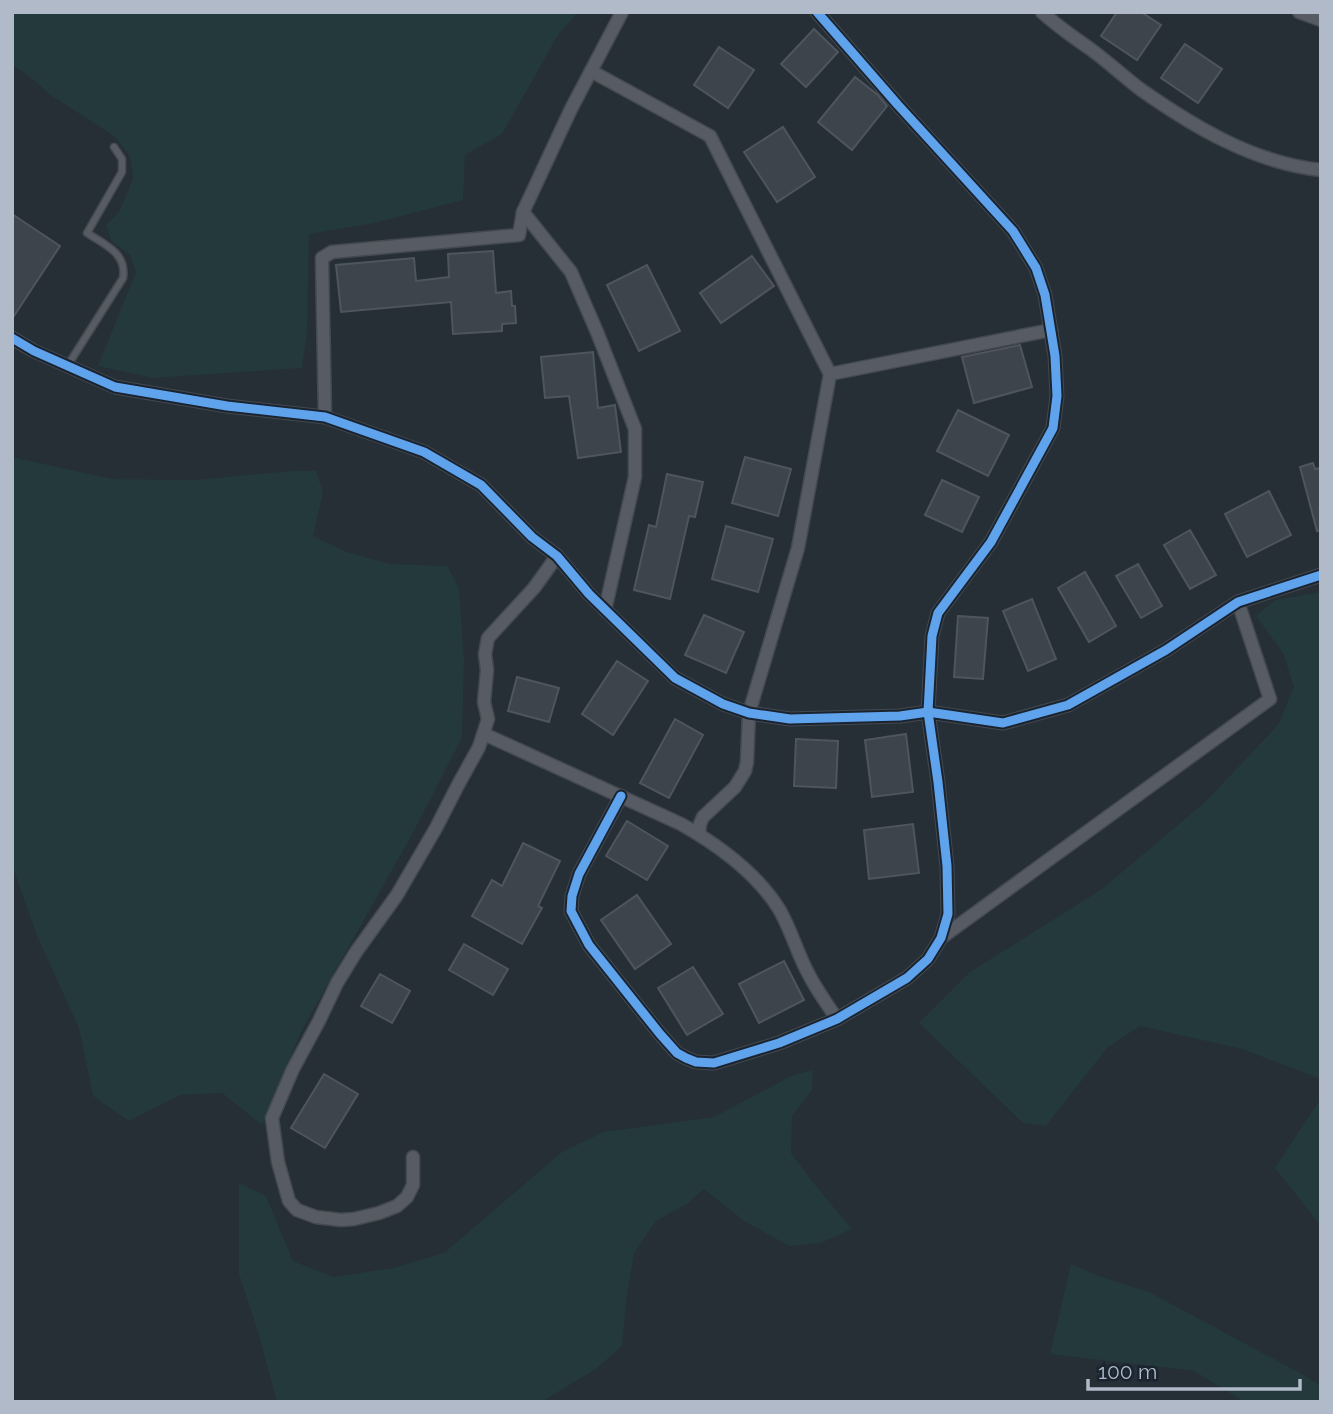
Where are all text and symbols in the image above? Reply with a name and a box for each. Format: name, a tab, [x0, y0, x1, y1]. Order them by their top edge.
scale bar	[1088, 1348, 1300, 1392]
text: 100 m	[1098, 1359, 1157, 1384]

